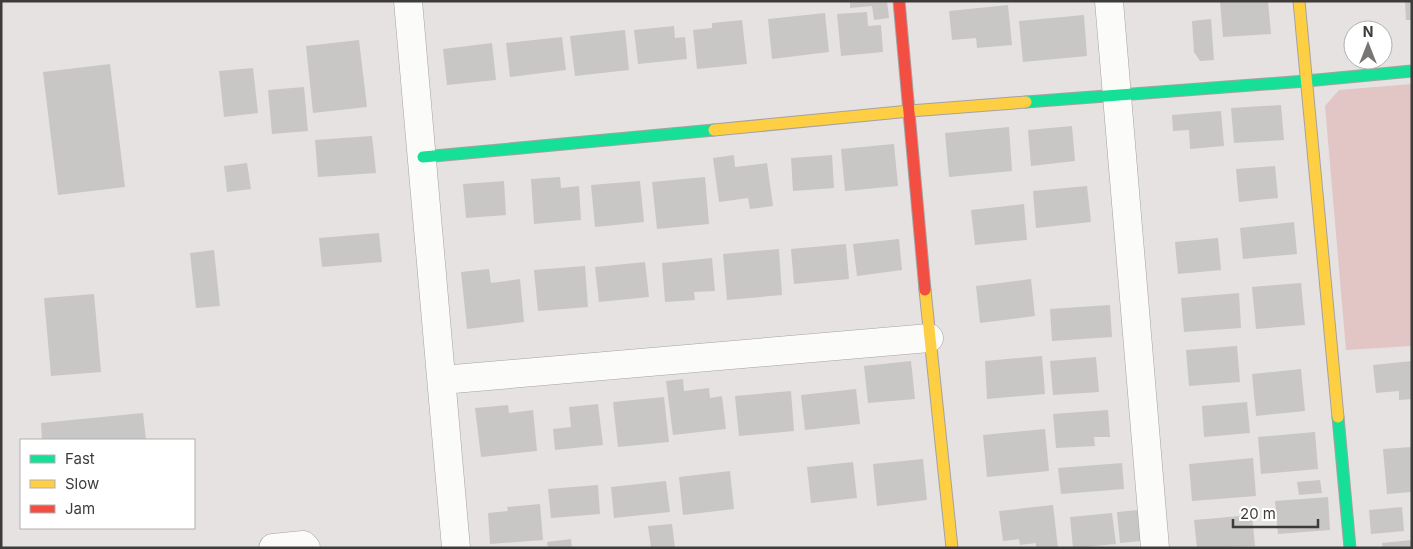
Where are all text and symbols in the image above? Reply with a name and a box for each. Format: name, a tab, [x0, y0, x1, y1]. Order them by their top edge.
north arrow	[1343, 20, 1393, 70]
text: N	[1363, 23, 1373, 40]
legend	[20, 439, 195, 529]
text: Fast	[65, 449, 95, 468]
text: Slow	[65, 474, 99, 493]
scale bar	[1233, 496, 1318, 528]
text: Jam	[65, 499, 95, 518]
text: 20 m	[1240, 504, 1276, 523]

